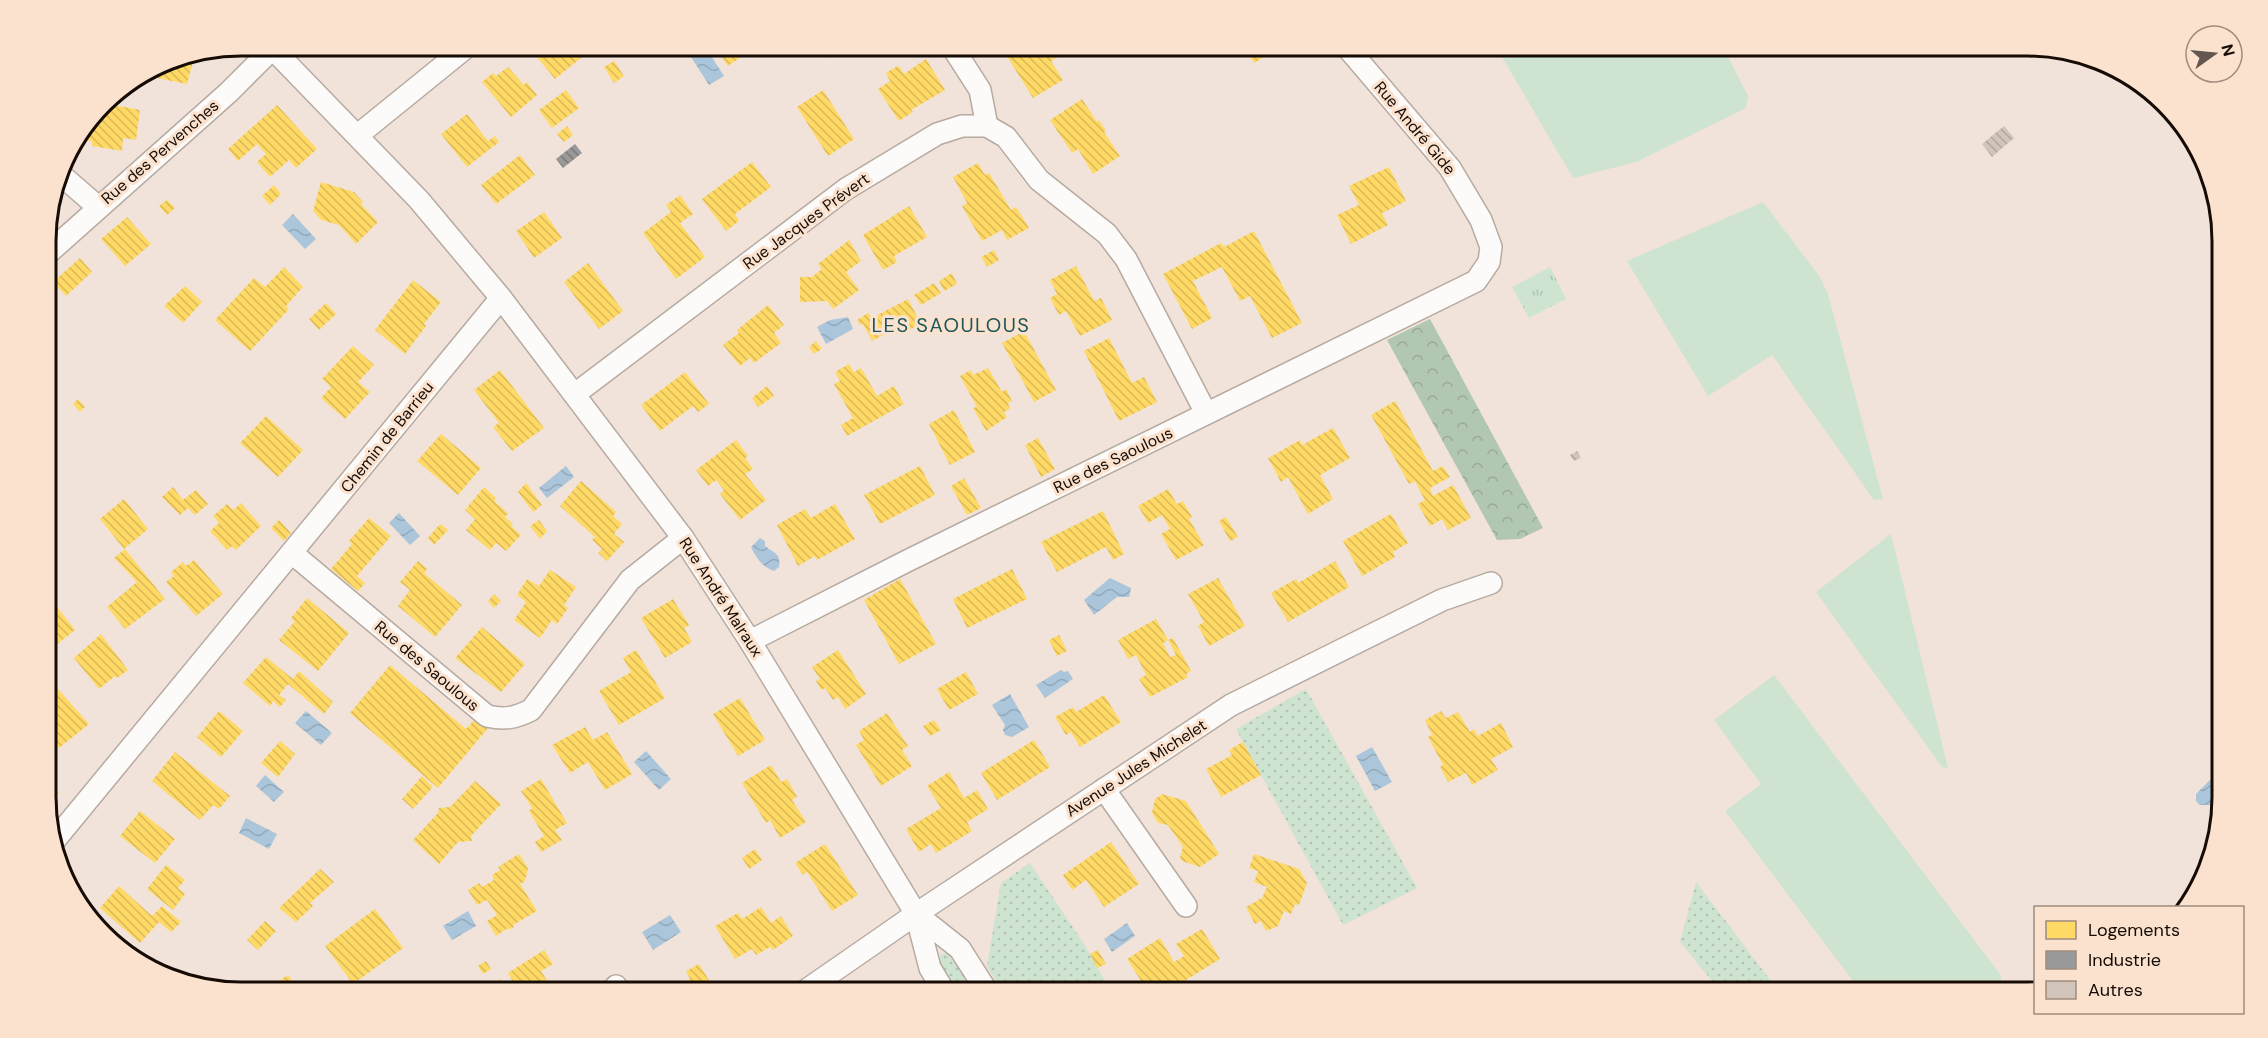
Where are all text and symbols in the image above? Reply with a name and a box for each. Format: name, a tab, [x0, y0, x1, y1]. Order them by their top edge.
north arrow	[2184, 24, 2244, 84]
text: N	[2216, 42, 2240, 59]
street label: Rue André Gide	[1370, 77, 1460, 179]
street label: Rue des Pervenches	[97, 95, 223, 209]
street label: Rue Jacques Prévert	[739, 168, 873, 274]
district label: LES SAOULOUS	[872, 312, 1030, 338]
street label: Chemin de Barrieu	[336, 377, 438, 497]
street label: Rue des Saoulous	[1050, 422, 1176, 498]
street label: Rue André Malraux	[675, 533, 767, 661]
street label: Rue des Saoulous	[370, 616, 484, 716]
street label: Avenue Jules Michelet	[1061, 714, 1211, 822]
legend	[2034, 906, 2244, 1014]
text: Logements	[2088, 918, 2180, 942]
text: Industrie	[2088, 948, 2161, 972]
text: Autres	[2088, 978, 2143, 1002]

